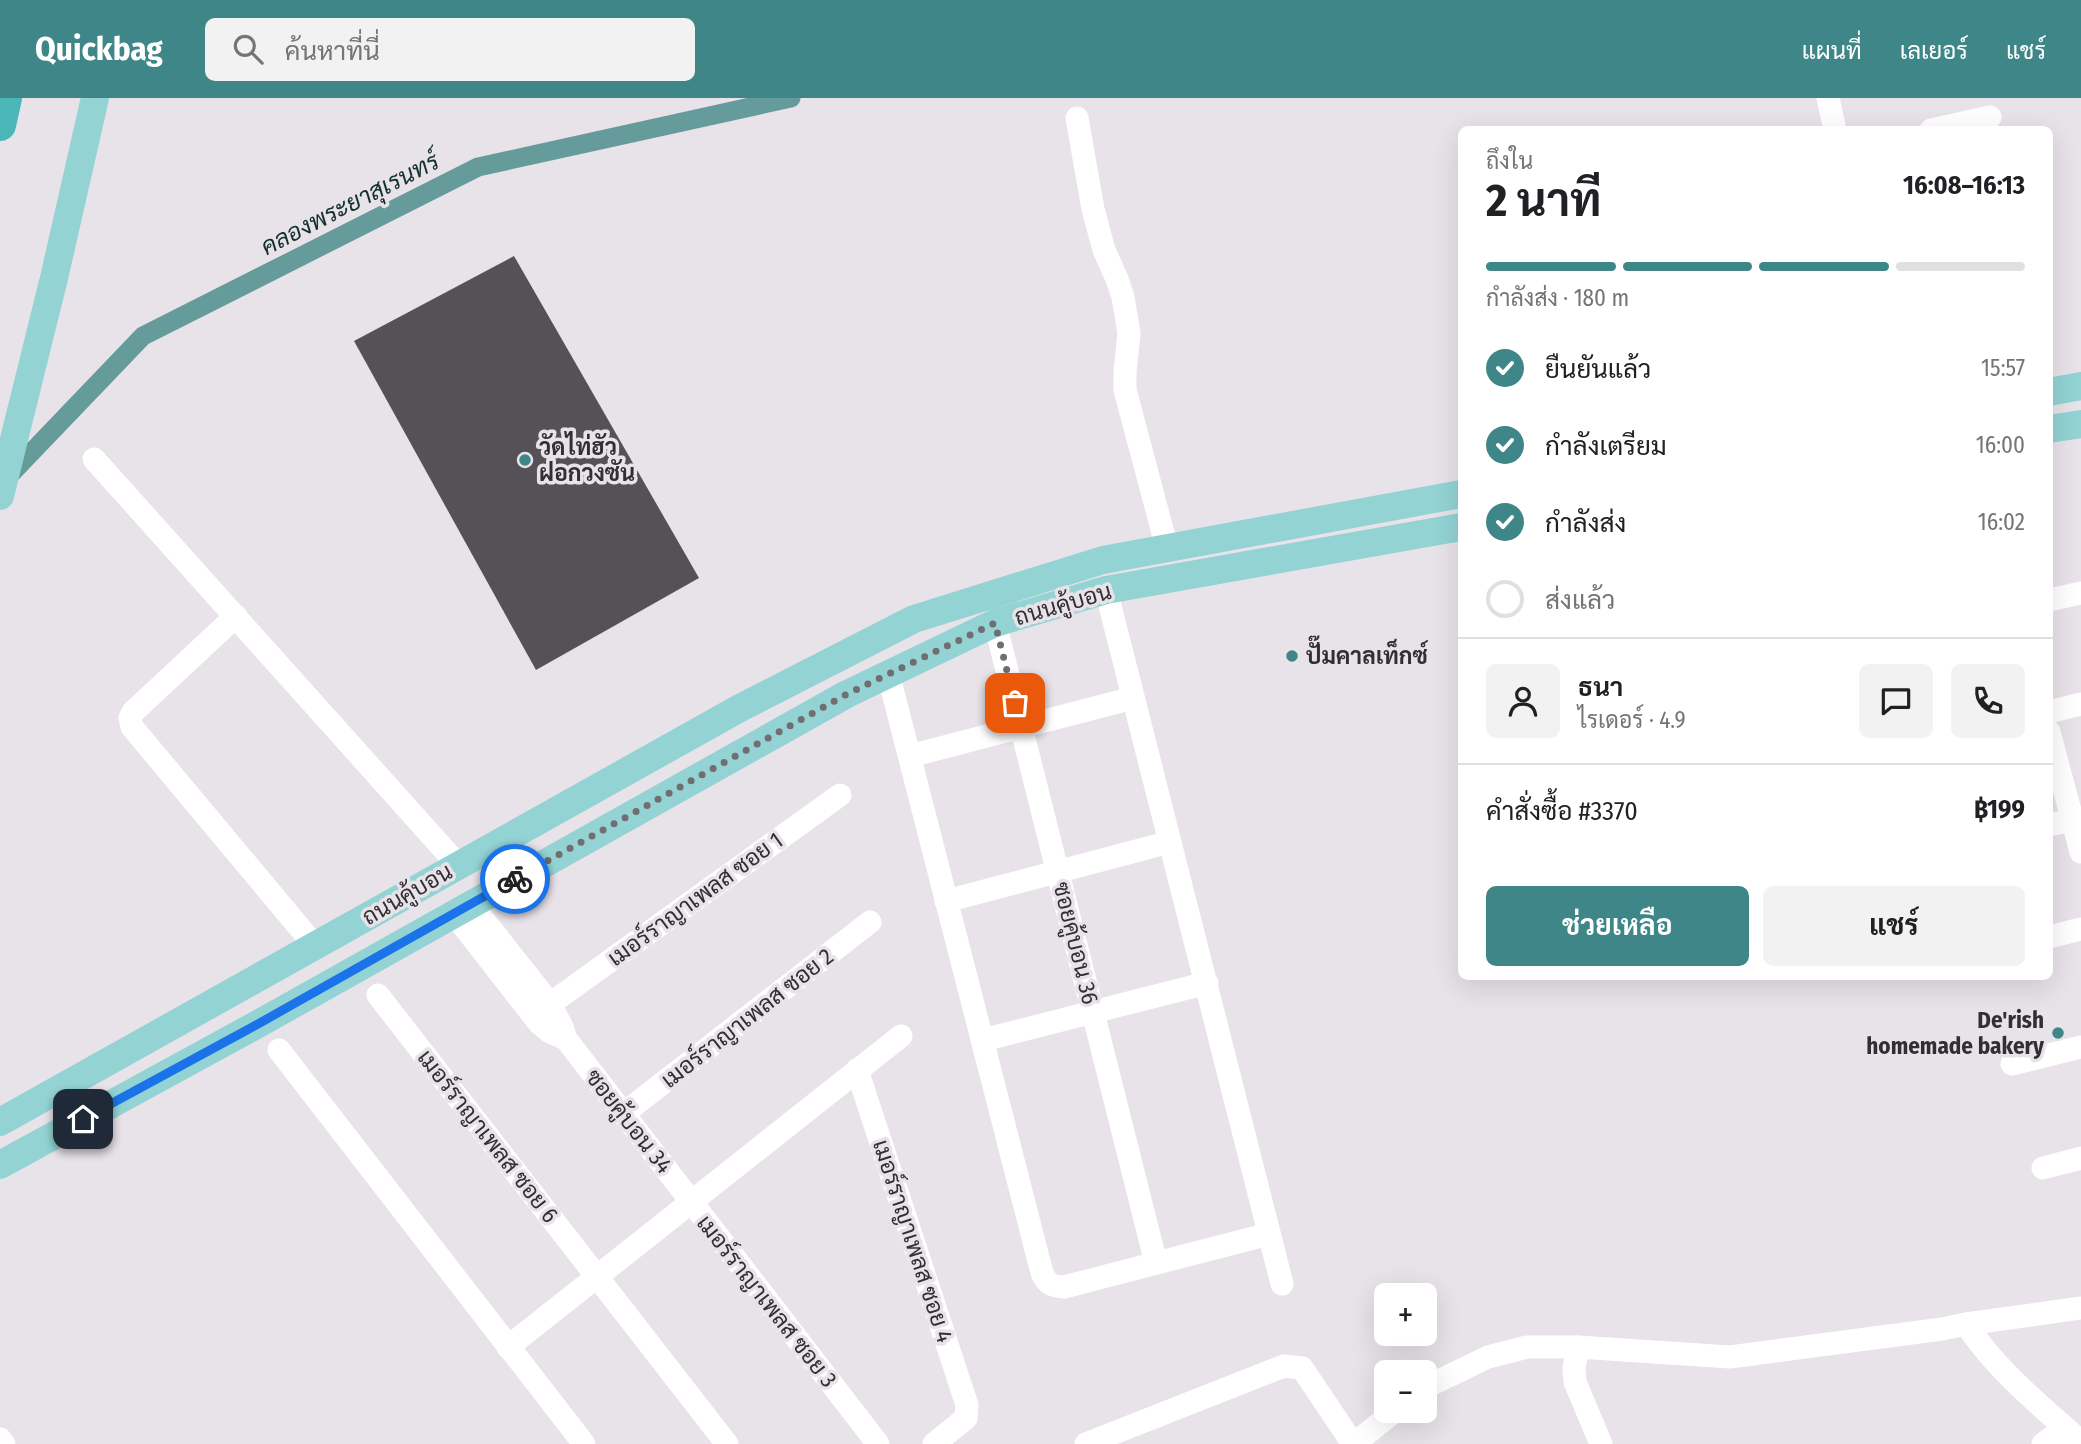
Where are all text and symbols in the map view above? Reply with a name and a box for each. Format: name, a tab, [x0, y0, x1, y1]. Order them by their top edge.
search box	[205, 18, 695, 81]
text: Quickbag	[35, 29, 163, 69]
icon: search	[229, 30, 267, 68]
text: ค้นหาที่นี่	[285, 36, 380, 67]
text: แผนที่	[1802, 37, 1862, 65]
text: เลเยอร์	[1900, 37, 1968, 65]
text: แชร์	[2006, 37, 2046, 65]
water label: คลองพระยาสุเรนทร์	[255, 144, 447, 263]
text: ถึงใน	[1486, 147, 1533, 175]
text: 16:08–16:13	[1903, 170, 2025, 201]
text: 2 นาที	[1486, 173, 1601, 228]
text: กำลังส่ง · 180 m	[1486, 284, 1629, 312]
icon: check	[1486, 349, 1524, 387]
text: ยืนยันแล้ว	[1545, 354, 1651, 385]
text: 15:57	[1981, 354, 2025, 382]
icon: check	[1486, 426, 1524, 464]
place label: วัดไท่ฮัว ฝอกวงซัน	[539, 431, 635, 487]
text: กำลังเตรียม	[1545, 431, 1667, 462]
text: 16:00	[1976, 431, 2025, 459]
marker: วัดไท่ฮัว ฝอกวงซัน	[517, 452, 533, 468]
icon: check	[1486, 503, 1524, 541]
text: กำลังส่ง	[1545, 508, 1626, 539]
text: 16:02	[1978, 508, 2025, 536]
street label: ถนนคู้บอน	[1011, 576, 1116, 634]
text: ส่งแล้ว	[1545, 585, 1615, 616]
place label: ปั๊มคาลเท็กซ์	[1306, 635, 1429, 670]
marker: ปั๊มคาลเท็กซ์	[1284, 648, 1300, 664]
button: person	[1486, 664, 1560, 738]
button: chat	[1859, 664, 1933, 738]
button: phone	[1951, 664, 2025, 738]
text: ธนา	[1578, 672, 1623, 703]
pin	[985, 673, 1045, 733]
icon: bag	[996, 684, 1034, 722]
text: ไรเดอร์ · 4.9	[1578, 706, 1686, 734]
text: ฿199	[1974, 794, 2025, 825]
text: คำสั่งซื้อ #3370	[1486, 796, 1638, 827]
street label: เมอร์ราญาเพลส ซอย 1	[601, 825, 788, 972]
courier	[480, 844, 550, 914]
street label: ถนนคู้บอน	[356, 856, 459, 934]
icon: bike	[496, 860, 534, 898]
street label: ซอยคู้บอน 36	[1044, 879, 1106, 1008]
button: ช่วยเหลือ	[1486, 886, 1749, 966]
button: แชร์	[1763, 886, 2025, 966]
street label: เมอร์ราญาเพลส ซอย 2	[654, 941, 839, 1094]
place label: De'rish homemade bakery	[1866, 1006, 2045, 1060]
marker: De'rish homemade bakery	[2050, 1025, 2066, 1041]
street label: เมอร์ราญาเพลส ซอย 6	[412, 1043, 566, 1228]
street label: ซอยคู้บอน 34	[577, 1063, 679, 1181]
pin	[53, 1089, 113, 1149]
icon: home	[64, 1100, 102, 1138]
street label: เมอร์ราญาเพลส ซอย 4	[867, 1135, 961, 1346]
street label: เมอร์ราญาเพลส ซอย 3	[691, 1208, 844, 1393]
map controls	[1374, 1283, 1437, 1423]
button: +	[1374, 1283, 1437, 1346]
button: −	[1374, 1360, 1437, 1423]

